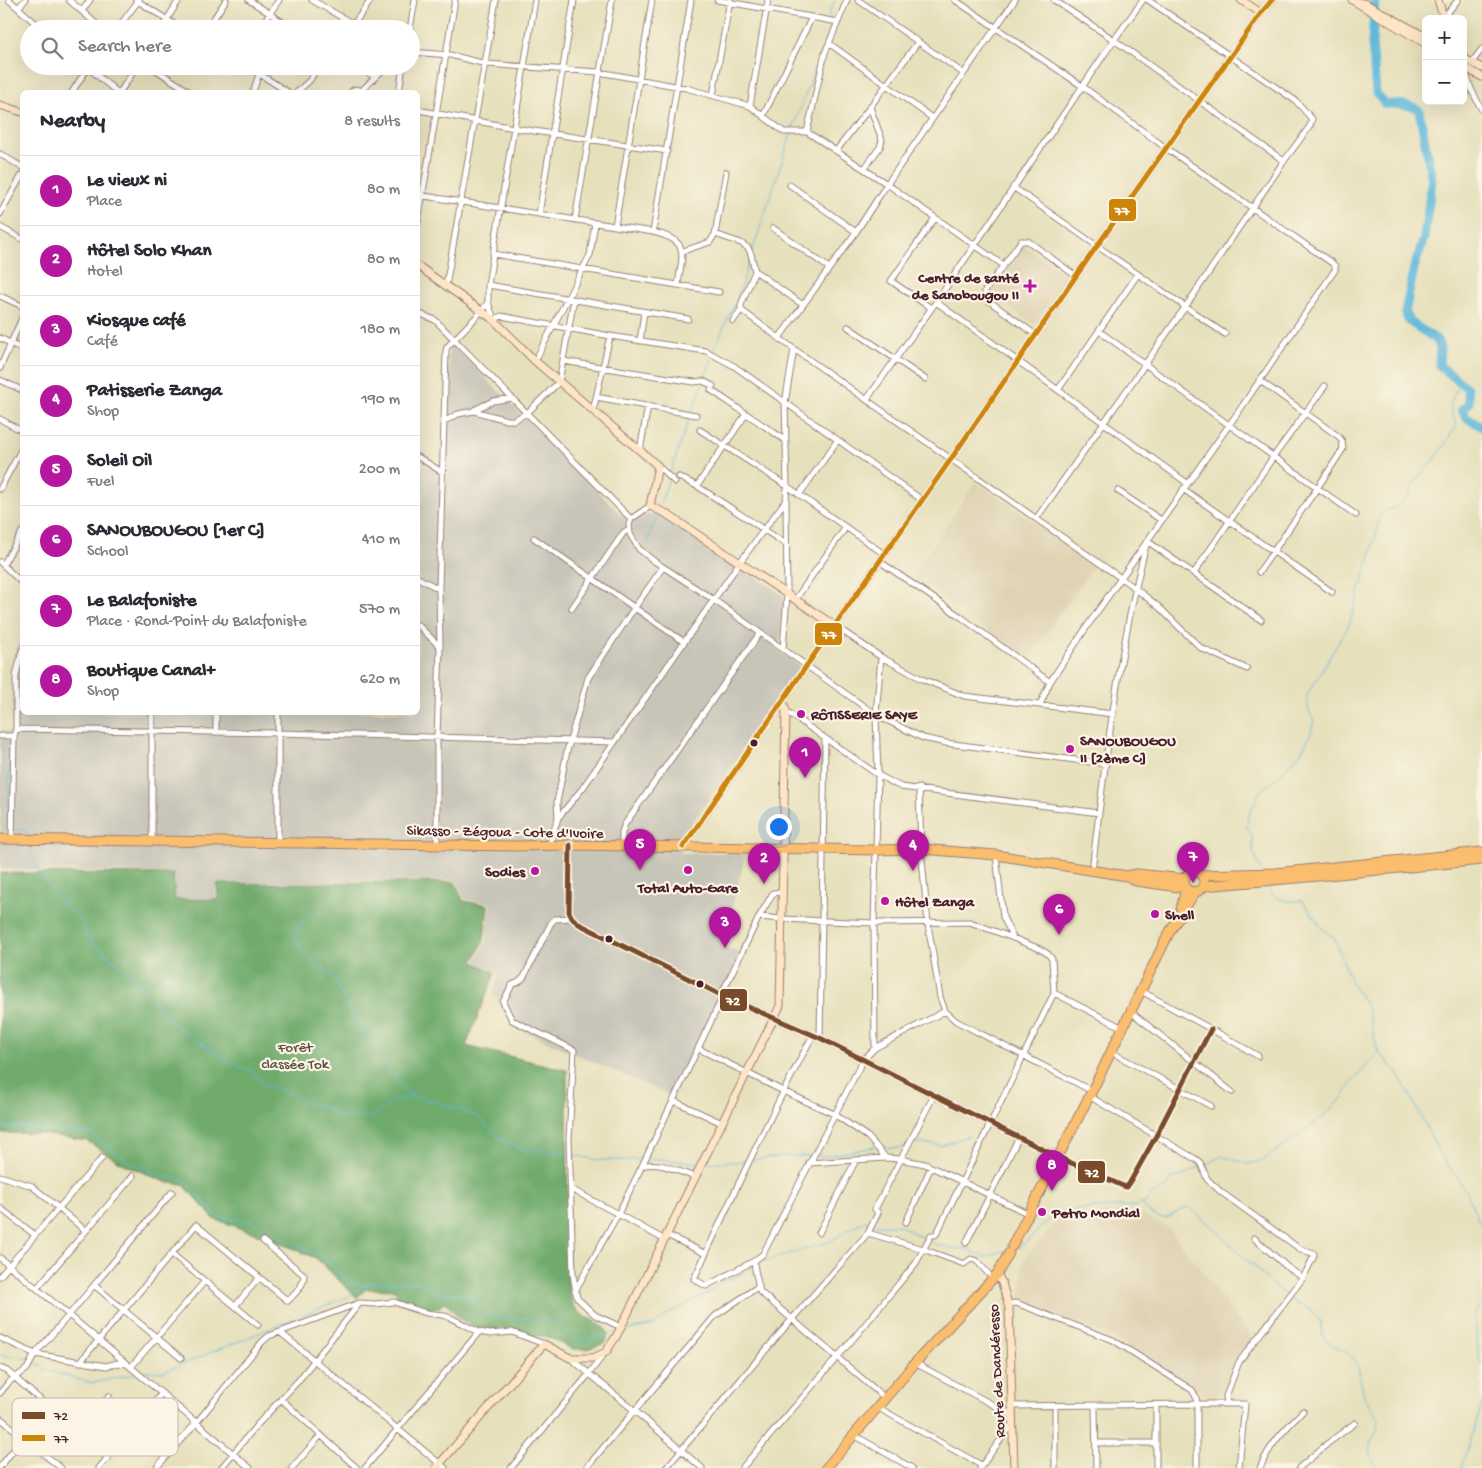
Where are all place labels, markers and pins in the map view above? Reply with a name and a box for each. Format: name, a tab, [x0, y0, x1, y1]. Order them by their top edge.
place label: Centre de santé de Sanobougou II	[912, 270, 1020, 305]
marker: Centre de santé de Sanobougou II	[1023, 279, 1037, 293]
place label: RÔTISSERIE SAYE	[810, 707, 919, 725]
marker: RÔTISSERIE SAYE	[795, 708, 807, 720]
place label: SANOUBOUGOU II [2ème C]	[1080, 733, 1176, 768]
pin: 1	[789, 737, 821, 778]
unlabelled marker	[749, 738, 759, 748]
marker: SANOUBOUGOU II [2ème C]	[1064, 743, 1076, 755]
pin: 5	[624, 829, 656, 870]
pin: 4	[897, 830, 929, 871]
pin: 7	[1177, 842, 1209, 883]
pin: 2	[748, 843, 780, 884]
place label: Sodies	[485, 864, 526, 882]
marker: Total Auto-Gare	[682, 864, 694, 876]
marker: Sodies	[529, 865, 541, 877]
place label: Total Auto-Gare	[637, 880, 739, 898]
place label: Hôtel Zanga	[895, 894, 975, 912]
pin: 6	[1043, 894, 1075, 935]
marker: Hôtel Zanga	[879, 895, 891, 907]
pin: 3	[709, 907, 741, 948]
place label: Shell	[1165, 907, 1195, 925]
marker: Shell	[1149, 908, 1161, 920]
unlabelled marker	[604, 934, 614, 944]
unlabelled marker	[695, 979, 705, 989]
pin: 8	[1036, 1150, 1068, 1191]
place label: Petro Mondial	[1051, 1205, 1140, 1223]
marker: Petro Mondial	[1036, 1206, 1048, 1218]

